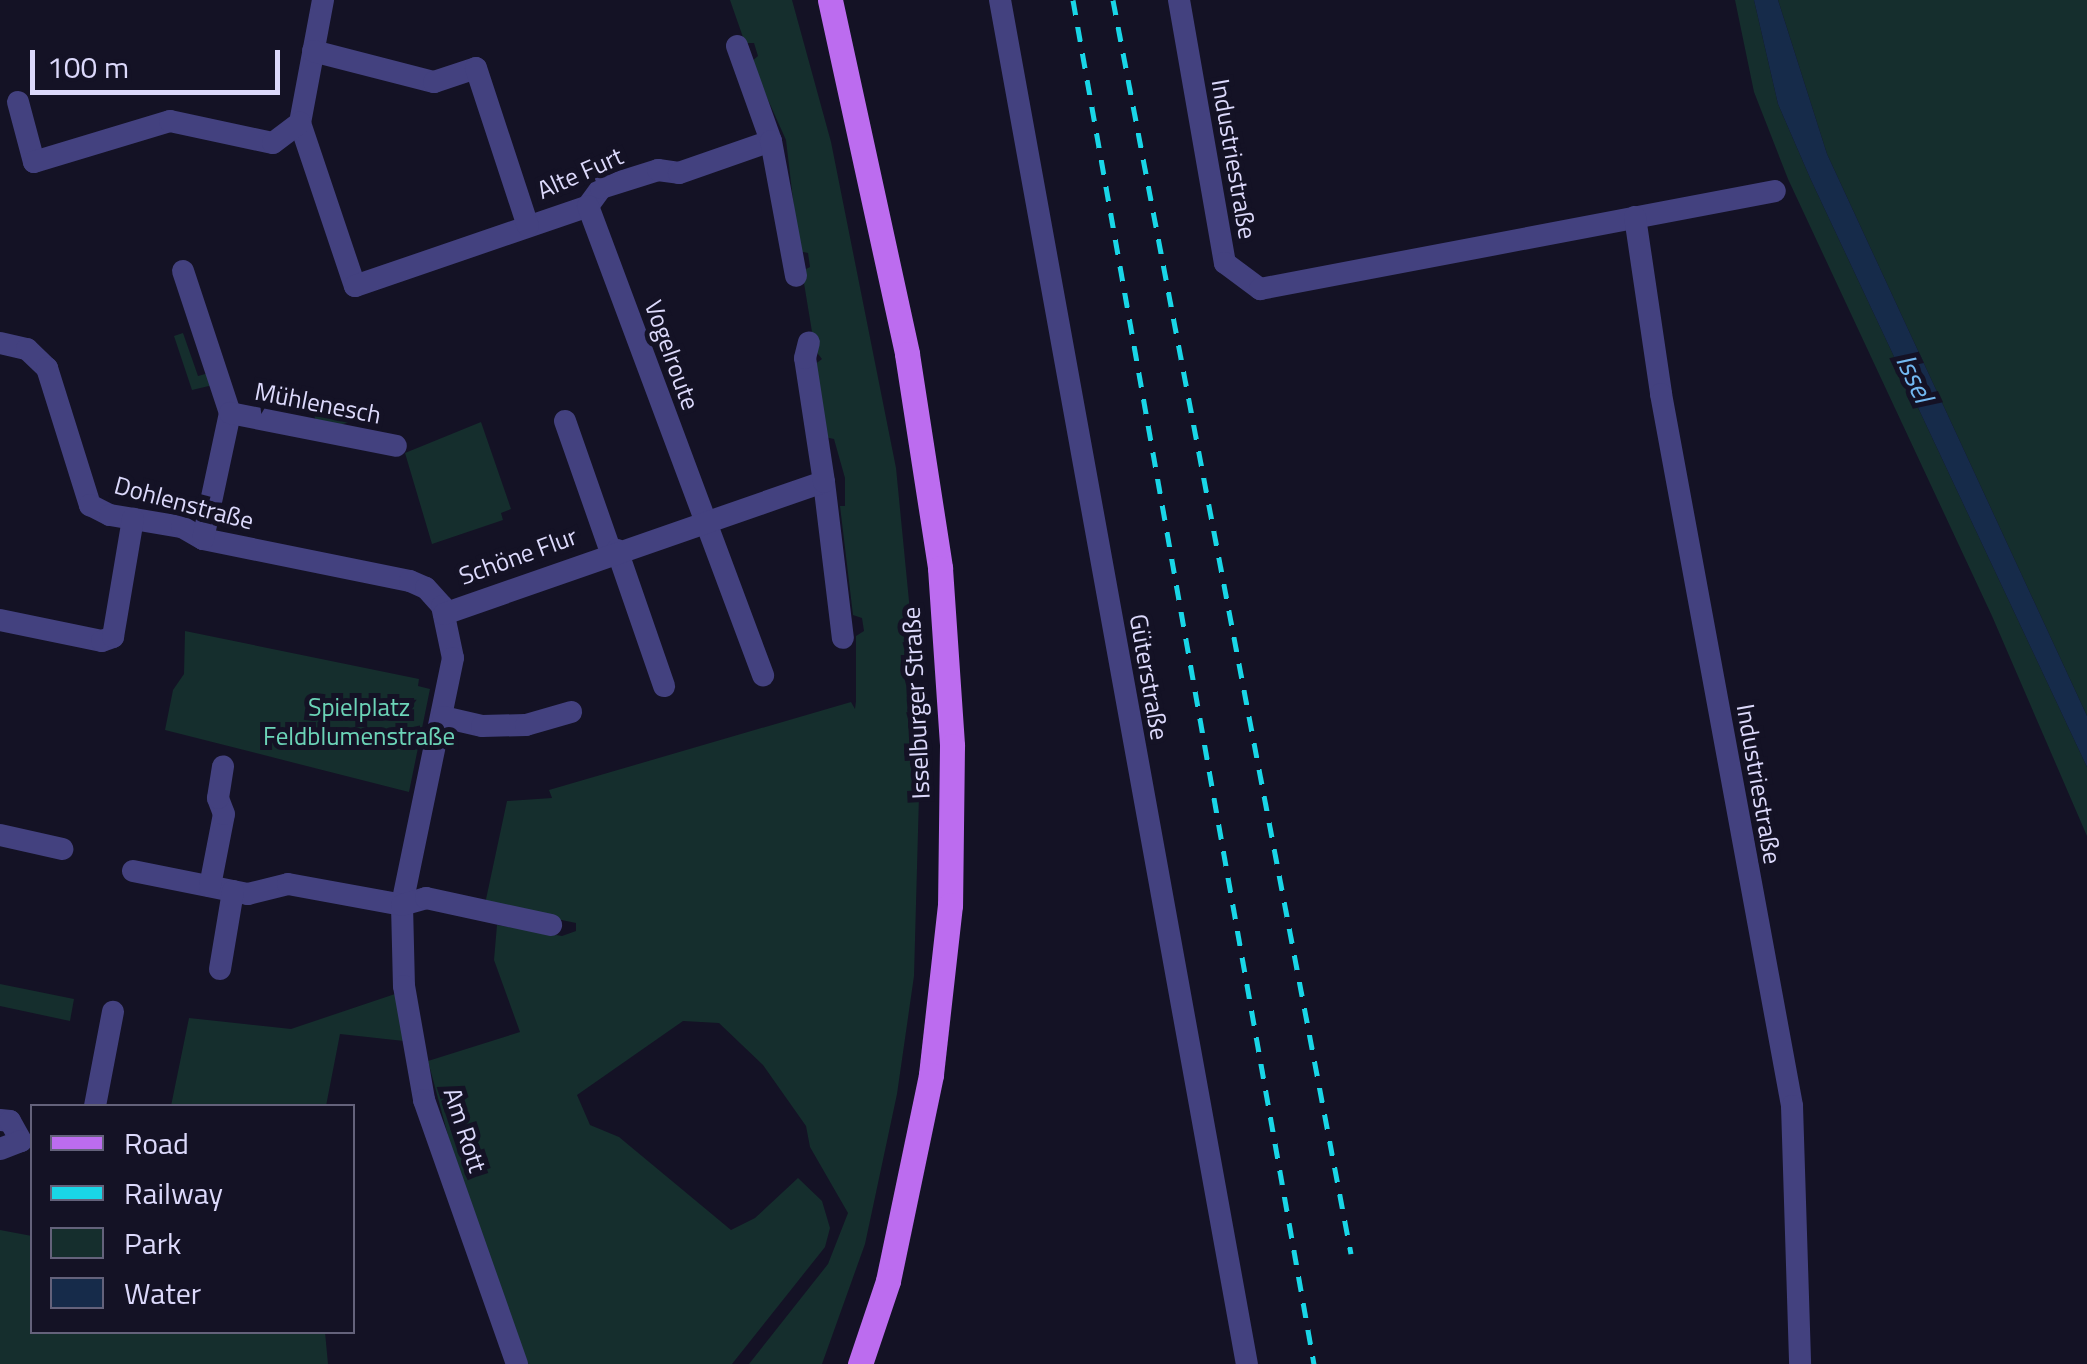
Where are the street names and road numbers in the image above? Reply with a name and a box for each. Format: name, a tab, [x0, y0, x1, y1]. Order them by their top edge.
street label: Industriestraße	[1205, 77, 1263, 241]
street label: Alte Furt	[532, 141, 628, 205]
street label: Vogelroute	[638, 296, 706, 414]
street label: Mühlenesch	[252, 376, 384, 430]
street label: Dohlenstraße	[111, 470, 257, 536]
street label: Schöne Flur	[455, 521, 581, 591]
street label: Isselburger Straße	[896, 606, 936, 800]
street label: Güterstraße	[1123, 612, 1175, 742]
street label: Industriestraße	[1730, 702, 1788, 866]
street label: Am Rott	[437, 1084, 493, 1176]

